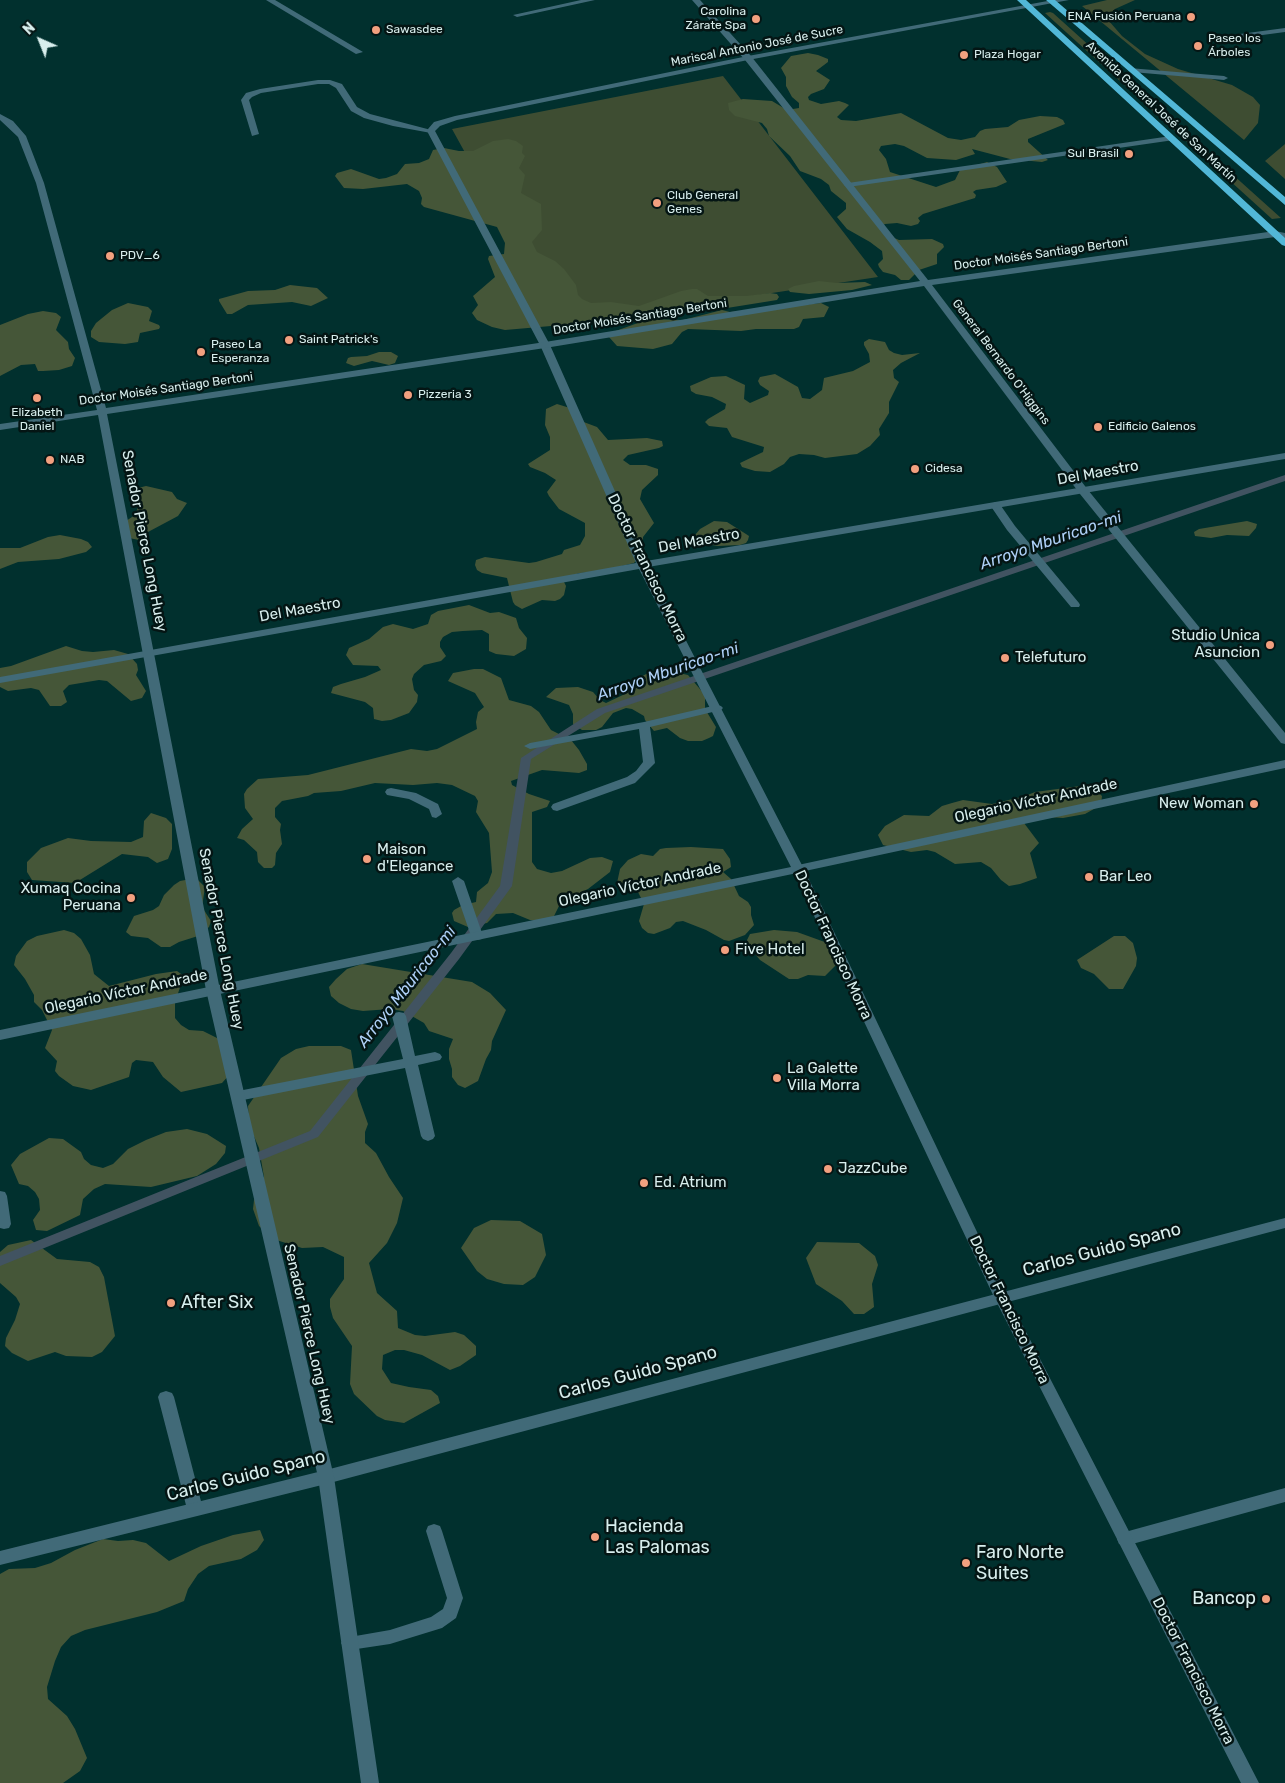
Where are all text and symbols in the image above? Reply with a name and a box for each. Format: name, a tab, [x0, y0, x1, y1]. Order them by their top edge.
place label: Carolina Zárate Spa	[686, 5, 746, 33]
place label: ENA Fusión Peruana	[1068, 10, 1181, 24]
marker: ENA Fusión Peruana	[1185, 11, 1197, 23]
marker: Carolina Zárate Spa	[750, 13, 762, 25]
north arrow	[15, 15, 65, 65]
text: N	[20, 19, 39, 38]
street label: Mariscal Antonio José de Sucre	[670, 22, 844, 70]
place label: Sawasdee	[386, 23, 443, 37]
marker: Sawasdee	[370, 24, 382, 36]
place label: Paseo los Árboles	[1208, 32, 1261, 60]
street label: Avenida General José de San Martín	[1083, 38, 1239, 186]
marker: Paseo los Árboles	[1192, 40, 1204, 52]
place label: Plaza Hogar	[974, 48, 1041, 62]
marker: Plaza Hogar	[958, 49, 970, 61]
place label: Sul Brasil	[1067, 147, 1119, 161]
marker: Sul Brasil	[1123, 148, 1135, 160]
place label: Club General Genes	[667, 189, 738, 217]
marker: Club General Genes	[651, 197, 663, 209]
street label: Doctor Moisés Santiago Bertoni	[953, 235, 1129, 273]
place label: PDV_6	[120, 249, 160, 263]
marker: PDV_6	[104, 250, 116, 262]
street label: Doctor Moisés Santiago Bertoni	[552, 296, 728, 338]
street label: General Bernardo O'Higgins	[949, 296, 1053, 428]
place label: Saint Patrick's	[299, 333, 378, 347]
marker: Saint Patrick's	[283, 334, 295, 346]
place label: Paseo La Esperanza	[211, 338, 269, 366]
marker: Paseo La Esperanza	[195, 346, 207, 358]
street label: Doctor Moisés Santiago Bertoni	[78, 370, 254, 408]
place label: Pizzeria 3	[418, 388, 472, 402]
marker: Pizzeria 3	[402, 389, 414, 401]
marker: Elizabeth Daniel	[31, 392, 43, 404]
place label: Elizabeth Daniel	[11, 406, 63, 434]
place label: Edificio Galenos	[1108, 420, 1196, 434]
marker: Edificio Galenos	[1092, 421, 1104, 433]
street label: Senador Pierce Long Huey	[118, 449, 170, 633]
place label: NAB	[60, 453, 84, 467]
marker: NAB	[44, 454, 56, 466]
street label: Del Maestro	[1056, 457, 1140, 489]
place label: Cidesa	[925, 462, 962, 476]
marker: Cidesa	[909, 463, 921, 475]
street label: Doctor Francisco Morra	[603, 491, 691, 645]
water label: Arroyo Mburicao-mi	[978, 508, 1124, 574]
street label: Del Maestro	[657, 525, 741, 557]
street label: Del Maestro	[258, 594, 342, 626]
place label: Studio Unica Asuncion	[1171, 627, 1260, 662]
water label: Arroyo Mburicao-mi	[595, 639, 741, 705]
marker: Studio Unica Asuncion	[1264, 639, 1276, 651]
place label: Telefuturo	[1015, 649, 1086, 667]
marker: Telefuturo	[999, 652, 1011, 664]
street label: Olegario Víctor Andrade	[953, 775, 1119, 827]
place label: New Woman	[1159, 795, 1244, 813]
marker: New Woman	[1248, 798, 1260, 810]
place label: Maison d'Elegance	[377, 841, 453, 876]
street label: Senador Pierce Long Huey	[195, 847, 247, 1031]
marker: Maison d'Elegance	[361, 853, 373, 865]
street label: Olegario Víctor Andrade	[557, 859, 723, 911]
street label: Doctor Francisco Morra	[790, 867, 876, 1023]
place label: Bar Leo	[1099, 868, 1152, 886]
marker: Bar Leo	[1083, 871, 1095, 883]
place label: Xumaq Cocina Peruana	[21, 880, 121, 915]
marker: Xumaq Cocina Peruana	[125, 892, 137, 904]
water label: Arroyo Mburicao-mi	[354, 923, 460, 1051]
place label: Five Hotel	[735, 941, 805, 959]
marker: Five Hotel	[719, 944, 731, 956]
street label: Olegario Víctor Andrade	[43, 966, 209, 1018]
place label: La Galette Villa Morra	[787, 1060, 860, 1095]
marker: La Galette Villa Morra	[771, 1072, 783, 1084]
place label: JazzCube	[838, 1160, 907, 1178]
marker: JazzCube	[822, 1163, 834, 1175]
place label: Ed. Atrium	[654, 1174, 727, 1192]
marker: Ed. Atrium	[638, 1177, 650, 1189]
street label: Carlos Guido Spano	[1020, 1218, 1184, 1282]
street label: Doctor Francisco Morra	[965, 1233, 1053, 1387]
street label: Senador Pierce Long Huey	[279, 1242, 339, 1426]
place label: After Six	[181, 1292, 253, 1314]
marker: After Six	[165, 1297, 177, 1309]
street label: Carlos Guido Spano	[556, 1341, 720, 1405]
street label: Carlos Guido Spano	[164, 1446, 328, 1506]
place label: Hacienda Las Palomas	[605, 1516, 710, 1558]
marker: Hacienda Las Palomas	[589, 1531, 601, 1543]
place label: Faro Norte Suites	[976, 1542, 1064, 1585]
marker: Faro Norte Suites	[960, 1557, 972, 1569]
place label: Bancop	[1192, 1588, 1256, 1610]
marker: Bancop	[1260, 1593, 1272, 1605]
street label: Doctor Francisco Morra	[1148, 1594, 1238, 1748]

